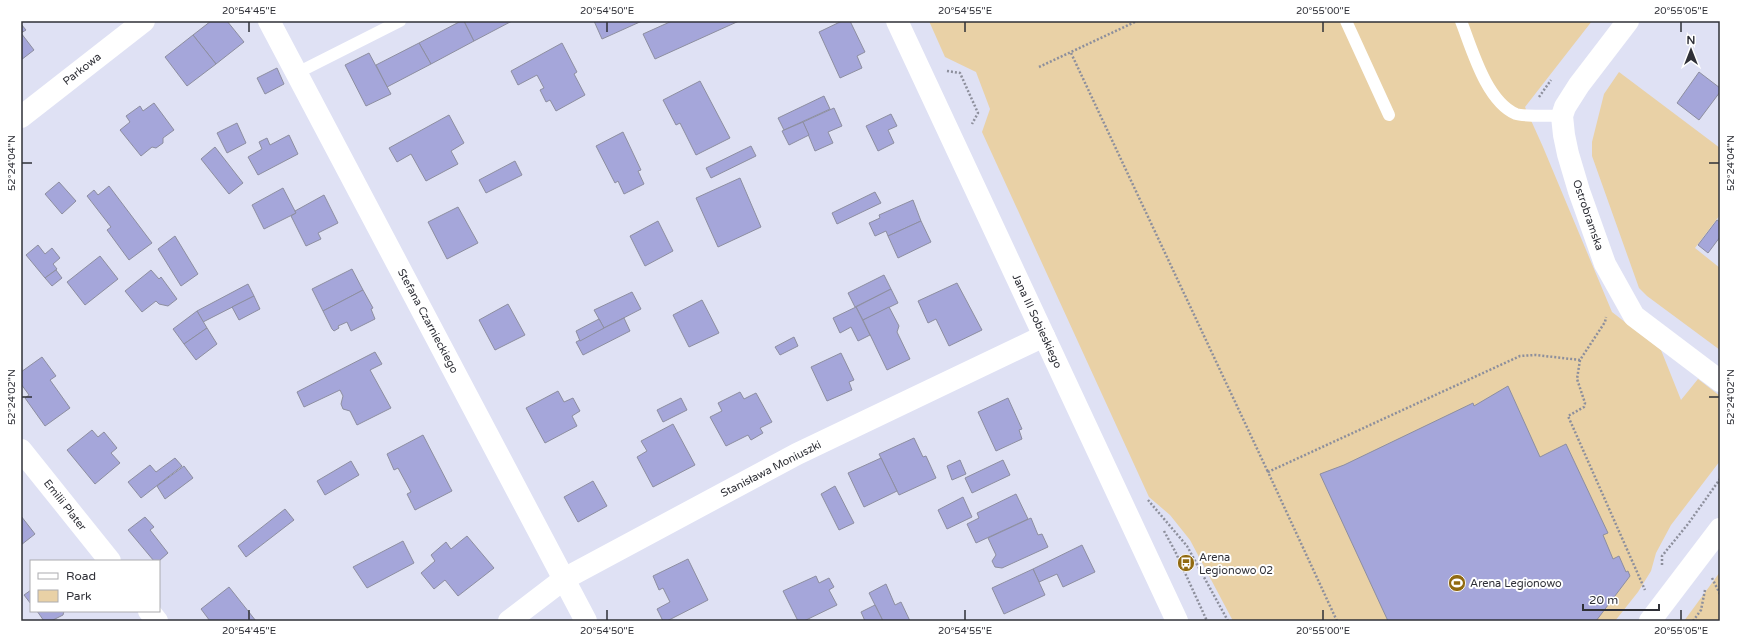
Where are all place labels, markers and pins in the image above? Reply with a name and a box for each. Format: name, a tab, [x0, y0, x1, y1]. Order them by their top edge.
place label: Arena Legionowo 02	[1199, 551, 1273, 577]
bus stop icon: Arena Legionowo 02	[1176, 553, 1196, 573]
sports icon: Arena Legionowo	[1447, 573, 1467, 593]
place label: Arena Legionowo	[1470, 577, 1562, 590]

